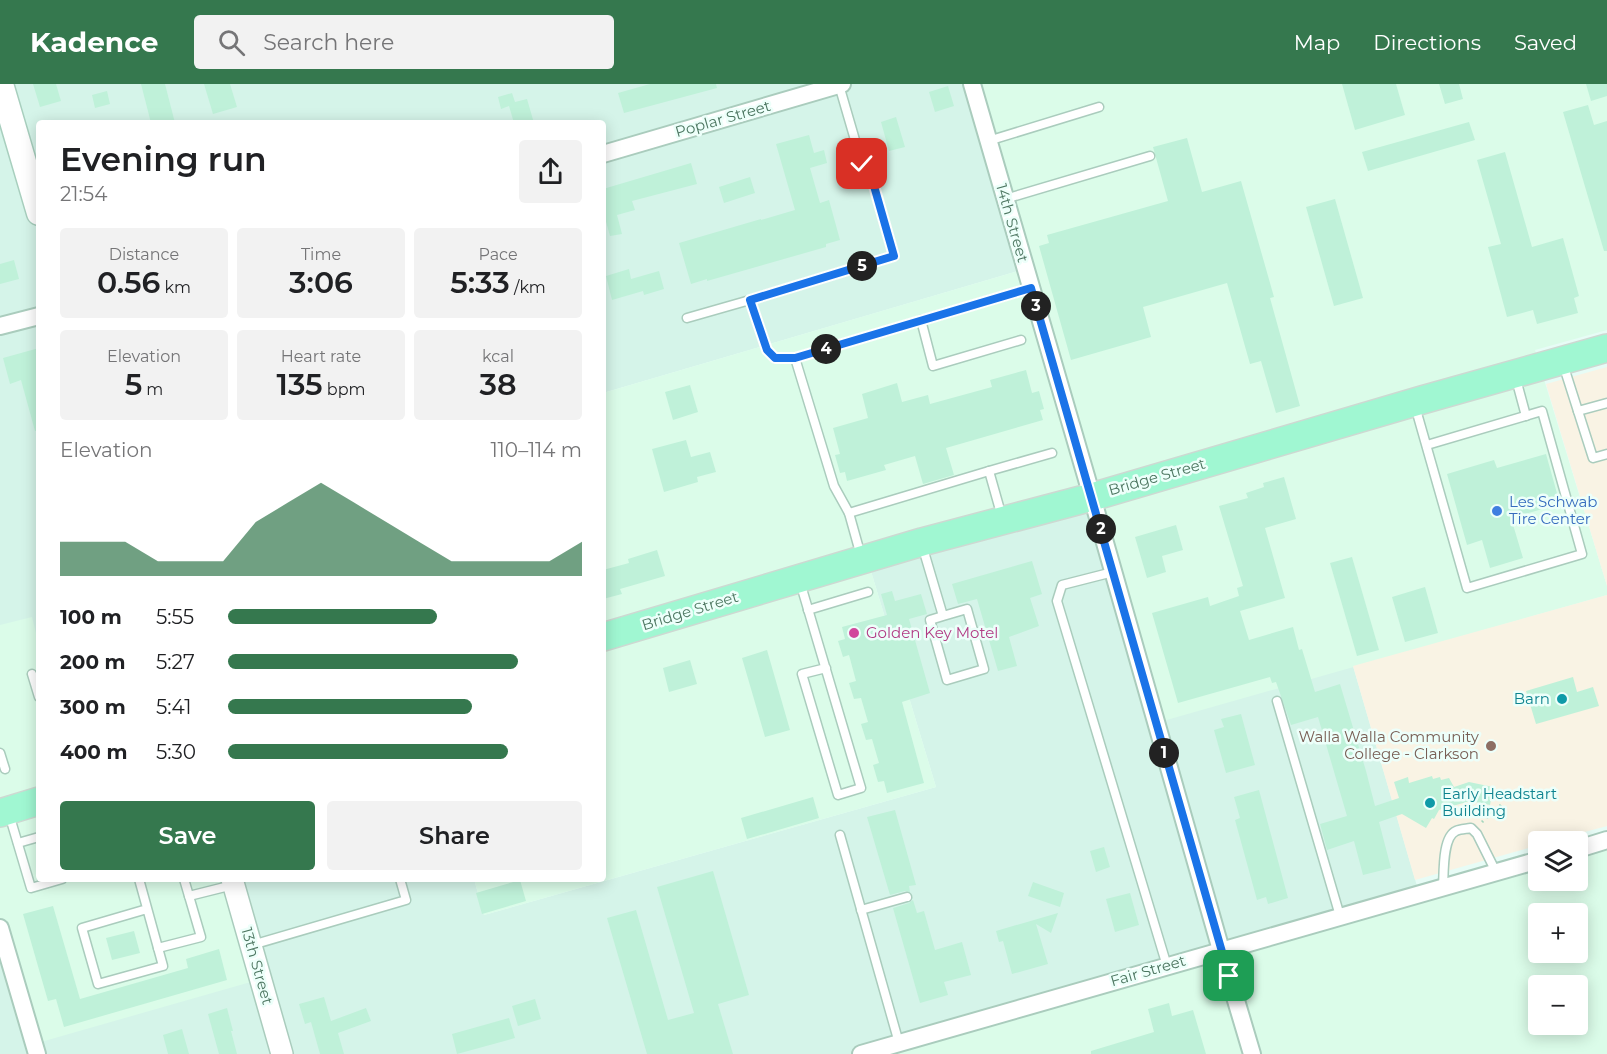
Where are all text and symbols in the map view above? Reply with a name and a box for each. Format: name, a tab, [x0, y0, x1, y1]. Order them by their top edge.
search box	[194, 15, 614, 69]
text: Kadence	[30, 25, 158, 59]
icon: search	[215, 26, 248, 59]
text: Search here	[263, 29, 394, 56]
text: Map	[1294, 30, 1340, 55]
text: Directions	[1373, 30, 1481, 55]
text: Saved	[1514, 30, 1577, 55]
street label: Poplar Street	[673, 96, 773, 141]
pin	[836, 138, 887, 189]
text: Evening run	[60, 139, 267, 179]
button: share	[519, 140, 582, 203]
icon: check	[845, 147, 878, 180]
street label: 14th Street	[992, 181, 1033, 264]
text: 21:54	[60, 182, 107, 206]
text: Distance	[109, 245, 179, 264]
text: Time	[301, 245, 341, 264]
text: Pace	[478, 245, 518, 264]
pin: 5	[847, 251, 877, 281]
text: 5	[857, 256, 867, 275]
text: 0.56	[97, 264, 160, 301]
text: 3:06	[289, 264, 353, 301]
text: 5:33	[450, 264, 510, 301]
text: km	[160, 278, 191, 297]
text: /km	[510, 278, 546, 297]
pin: 3	[1021, 291, 1051, 321]
text: 3	[1031, 296, 1041, 315]
pin: 4	[811, 334, 841, 364]
text: 4	[820, 339, 832, 358]
text: Elevation	[107, 347, 181, 366]
text: Heart rate	[281, 347, 361, 366]
text: kcal	[482, 347, 514, 366]
text: 5	[125, 366, 142, 403]
text: 135	[277, 366, 323, 403]
text: 38	[479, 366, 517, 403]
text: m	[142, 380, 163, 399]
text: bpm	[323, 380, 366, 399]
text: Elevation	[60, 438, 152, 462]
text: 110–114 m	[490, 438, 582, 462]
street label: Bridge Street	[1106, 454, 1208, 499]
place label: Les Schwab Tire Center	[1509, 492, 1598, 528]
marker: Les Schwab Tire Center	[1490, 504, 1504, 518]
pin: 2	[1086, 514, 1116, 544]
text: 2	[1096, 519, 1106, 538]
street label: Bridge Street	[639, 587, 740, 634]
text: 100 m	[60, 605, 122, 629]
text: 5:55	[156, 605, 194, 629]
place label: Golden Key Motel	[866, 623, 998, 642]
marker: Golden Key Motel	[847, 626, 861, 640]
text: 200 m	[60, 650, 126, 674]
text: 5:27	[156, 650, 195, 674]
place label: Barn	[1514, 689, 1550, 708]
marker: Barn	[1555, 692, 1569, 706]
text: 300 m	[60, 695, 126, 719]
text: 5:41	[156, 695, 192, 719]
place label: Walla Walla Community College - Clarkson	[1299, 727, 1480, 763]
pin: 1	[1149, 738, 1179, 768]
marker: Walla Walla Community College - Clarkson	[1484, 739, 1498, 753]
text: 400 m	[60, 740, 128, 764]
text: 5:30	[156, 740, 196, 764]
text: 1	[1161, 743, 1167, 762]
place label: Early Headstart Building	[1442, 784, 1557, 820]
marker: Early Headstart Building	[1423, 796, 1437, 810]
button: Save	[60, 801, 315, 870]
button: Share	[327, 801, 582, 870]
map controls	[1528, 831, 1588, 1035]
button: layers	[1528, 831, 1588, 891]
button: +	[1528, 903, 1588, 963]
street label: 13th Street	[237, 925, 278, 1007]
pin	[1203, 950, 1254, 1001]
street label: Fair Street	[1108, 951, 1188, 990]
icon: arrive	[1212, 959, 1245, 992]
button: −	[1528, 975, 1588, 1035]

